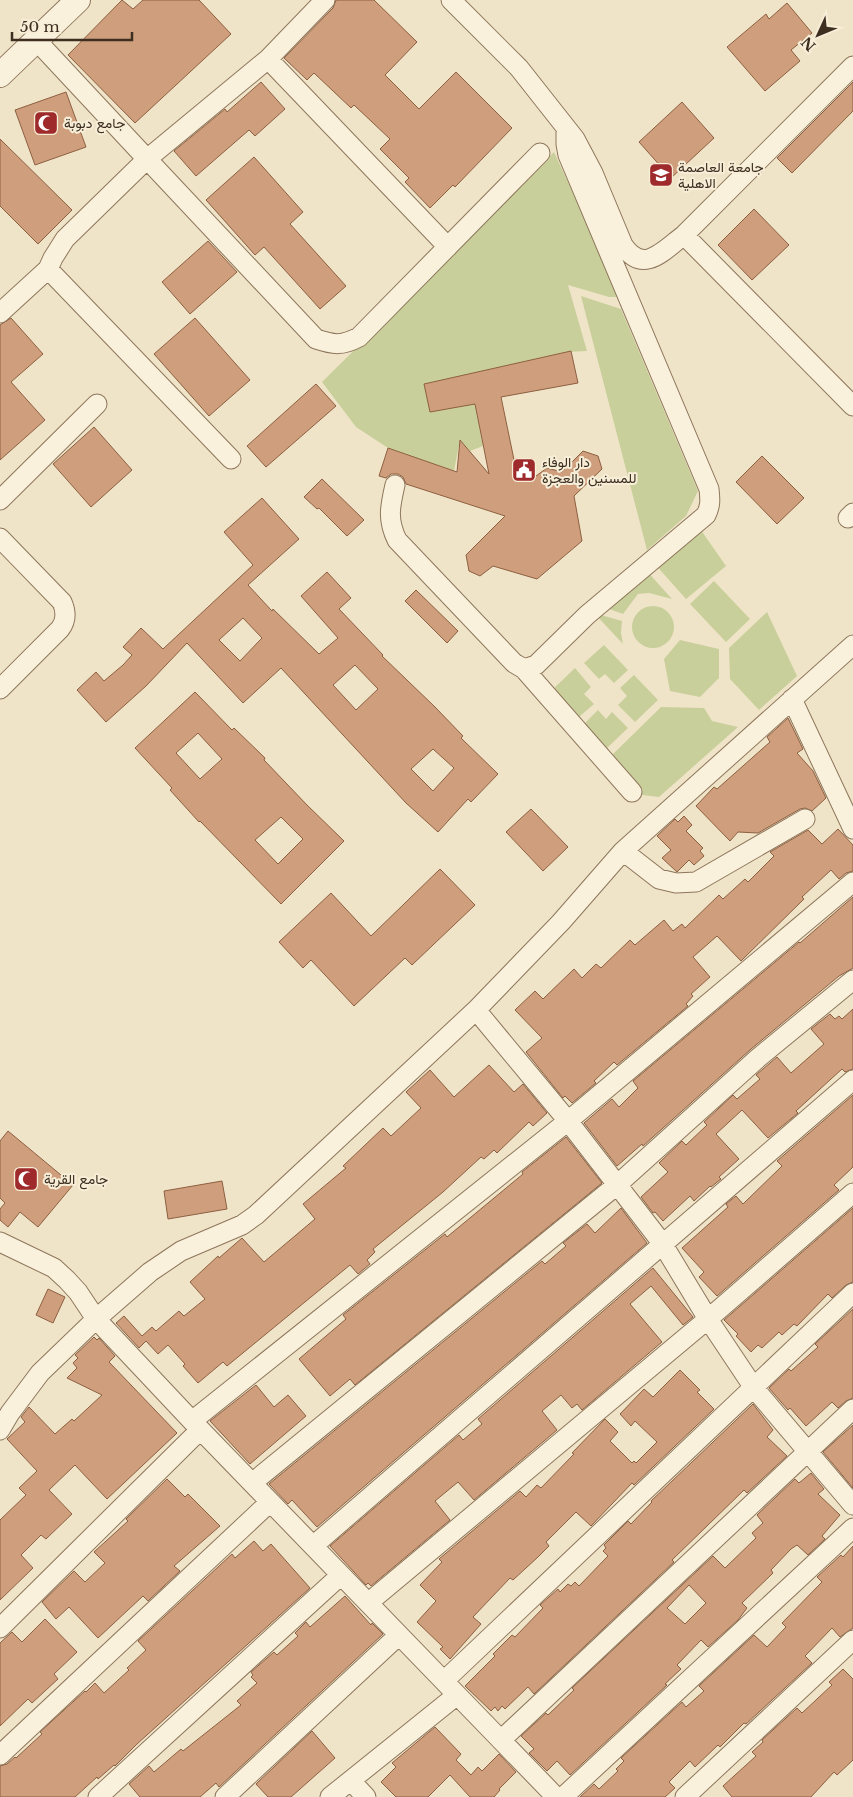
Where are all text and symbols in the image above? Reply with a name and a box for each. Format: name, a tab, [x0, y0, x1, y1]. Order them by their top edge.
scale bar	[12, 10, 132, 42]
north arrow	[793, 10, 843, 60]
text: 50 m	[20, 17, 60, 36]
text: N	[798, 33, 820, 55]
mosque icon: جامع دبوبة	[33, 110, 59, 136]
place label: جامع دبوبة	[64, 114, 125, 134]
place label: جامعة العاصمة الاهلية	[678, 158, 764, 192]
school or university icon: جامعة العاصمة الاهلية	[648, 162, 674, 188]
place label: دار الوفاء للمسنين والعجزة	[542, 453, 637, 487]
public building icon: دار الوفاء للمسنين والعجزة	[511, 457, 537, 483]
mosque icon: جامع القرية	[13, 1166, 39, 1192]
place label: جامع القرية	[44, 1170, 108, 1190]

